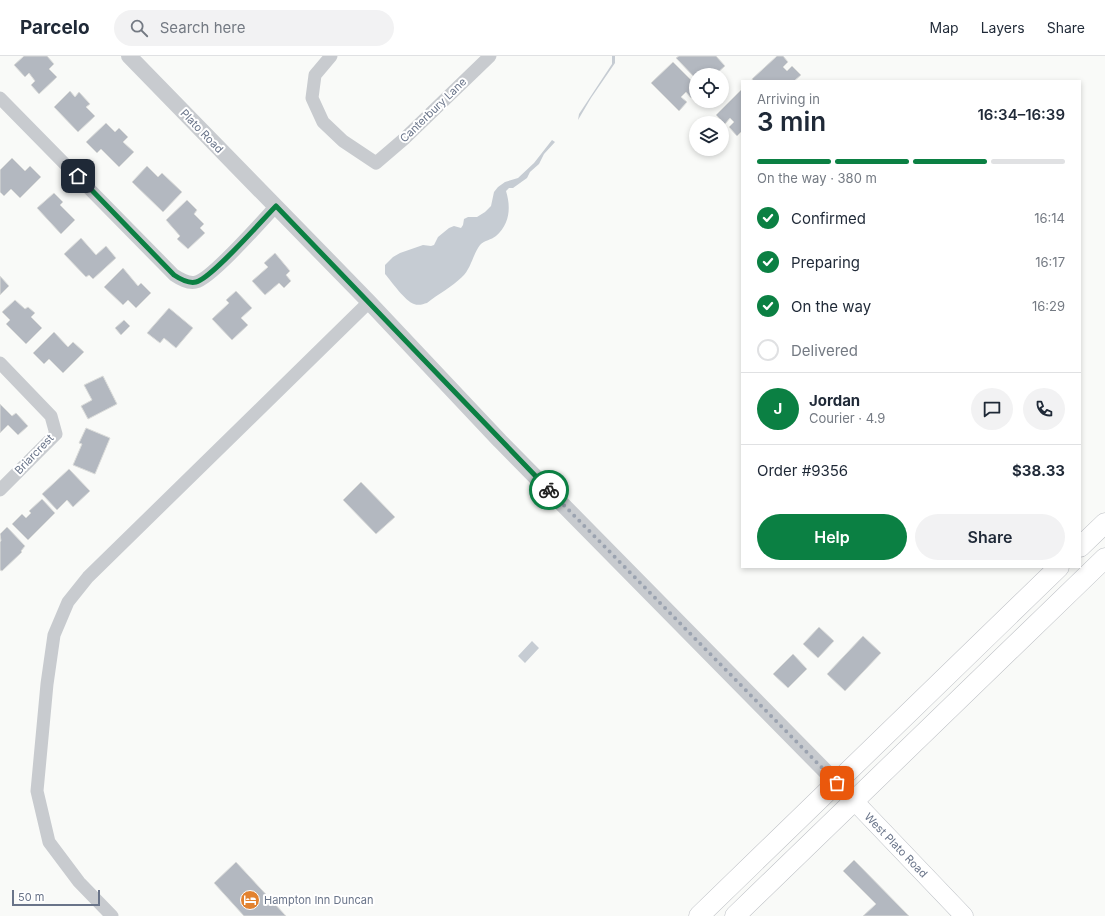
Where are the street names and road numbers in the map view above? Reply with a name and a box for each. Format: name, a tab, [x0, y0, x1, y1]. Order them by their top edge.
street label: Canterbury Lane	[397, 75, 469, 145]
street label: Plato Road	[178, 106, 226, 156]
street label: Briarcrest	[11, 431, 57, 477]
street label: West Plato Road	[862, 810, 930, 880]

